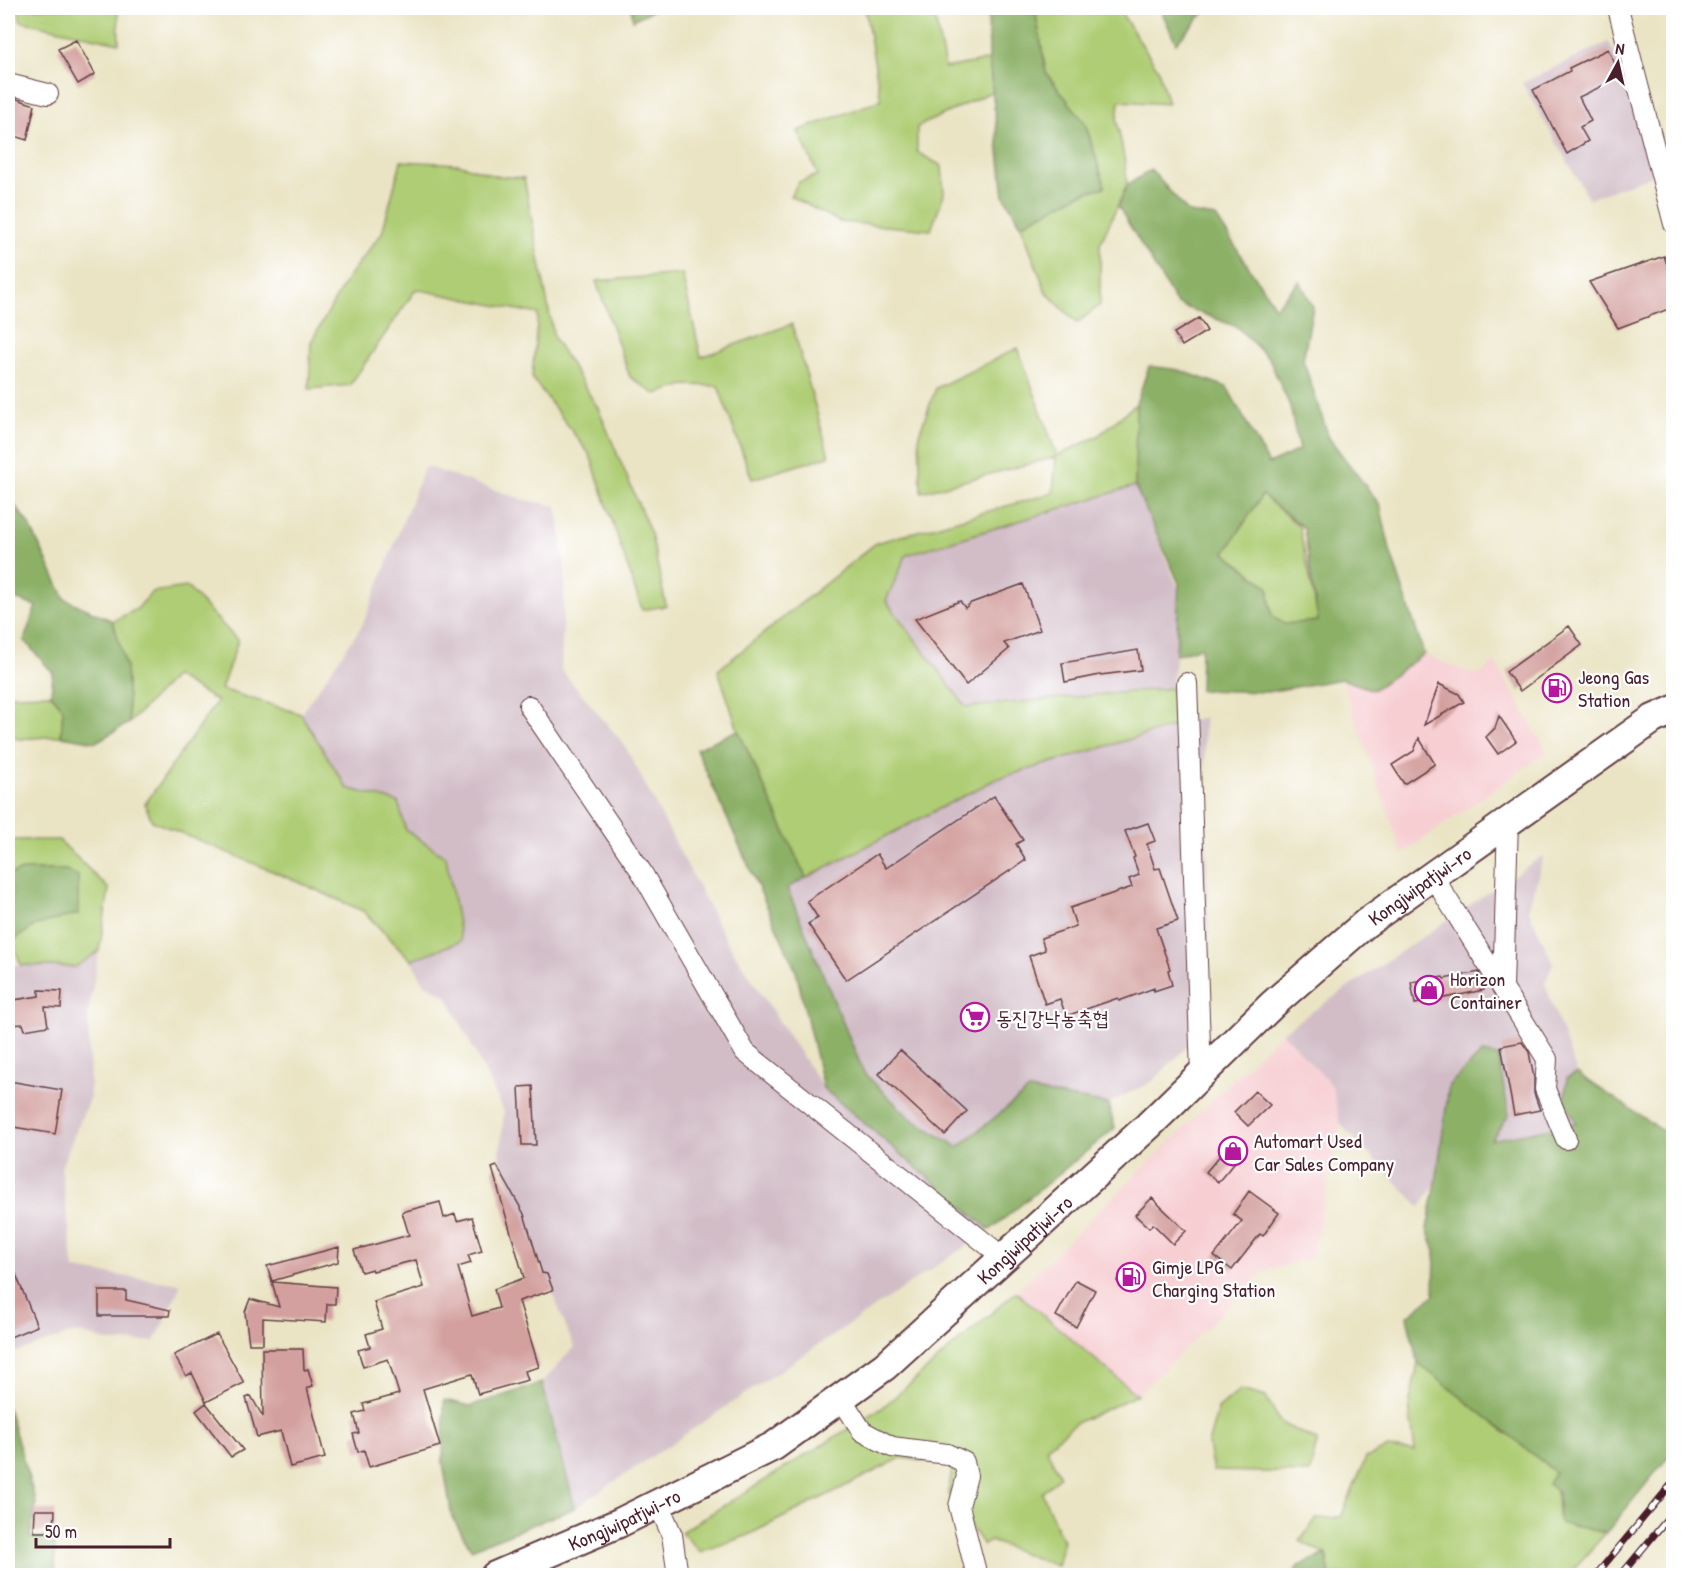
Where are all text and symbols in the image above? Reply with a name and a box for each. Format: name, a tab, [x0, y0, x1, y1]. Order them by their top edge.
north arrow	[1588, 33, 1648, 93]
text: N	[1614, 37, 1626, 60]
place label: Jeong Gas Station	[1578, 663, 1649, 713]
fuel station icon: Jeong Gas Station	[1541, 672, 1573, 704]
street label: Kongjwipatjwi-ro	[1362, 839, 1476, 931]
place label: Horizon Container	[1450, 965, 1522, 1015]
shop icon: Horizon Container	[1413, 974, 1445, 1006]
supermarket icon: 동진강낙농축협	[959, 1001, 991, 1033]
place label: 동진강낙농축협	[996, 1004, 1109, 1031]
place label: Automart Used Car Sales Company	[1254, 1127, 1394, 1177]
shop icon: Automart Used Car Sales Company	[1217, 1135, 1249, 1167]
street label: Kongjwipatjwi-ro	[970, 1189, 1078, 1290]
place label: Gimje LPG Charging Station	[1152, 1253, 1275, 1303]
fuel station icon: Gimje LPG Charging Station	[1115, 1261, 1147, 1293]
street label: Kongjwipatjwi-ro	[564, 1481, 684, 1557]
scale bar	[36, 1511, 170, 1549]
text: 50 m	[45, 1519, 77, 1544]

